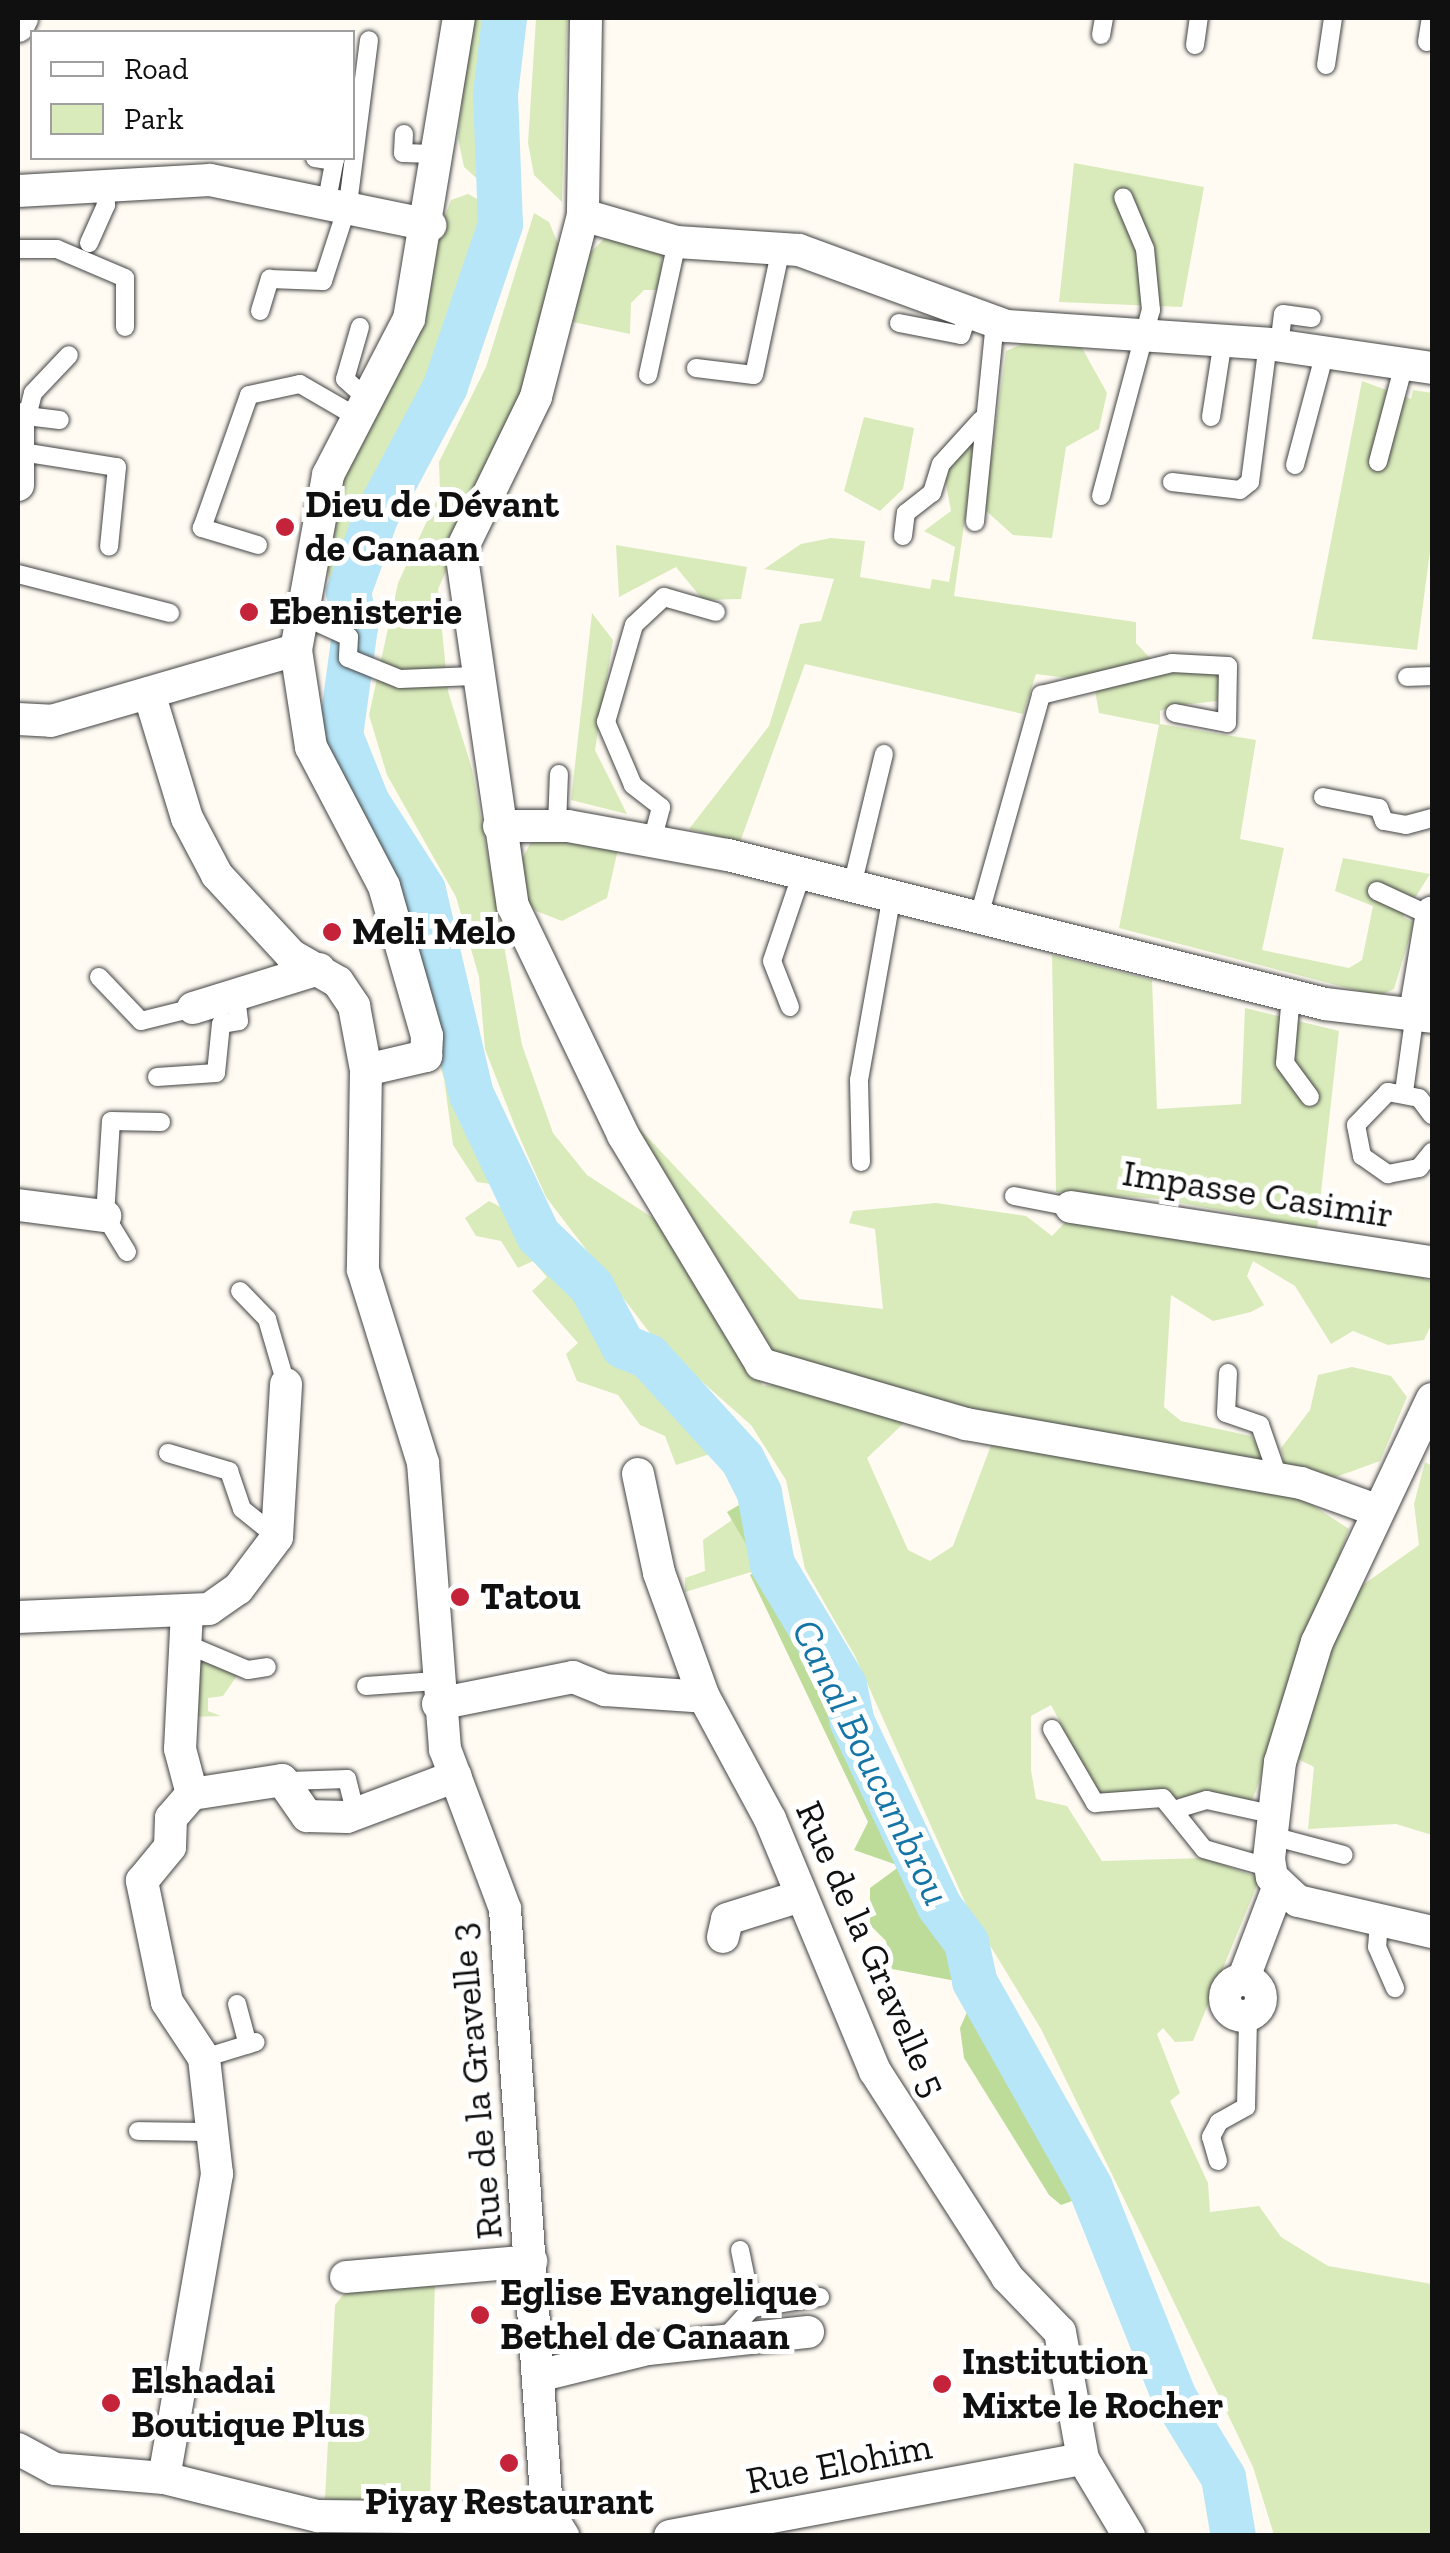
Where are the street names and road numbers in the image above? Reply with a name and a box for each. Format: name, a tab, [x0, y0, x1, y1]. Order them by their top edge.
street label: Impasse Casimir	[1119, 1150, 1397, 1238]
street label: Rue de la Gravelle 5	[785, 1794, 957, 2104]
street label: Rue de la Gravelle 3	[439, 1921, 513, 2241]
street label: Rue Elohim	[742, 2424, 936, 2504]

